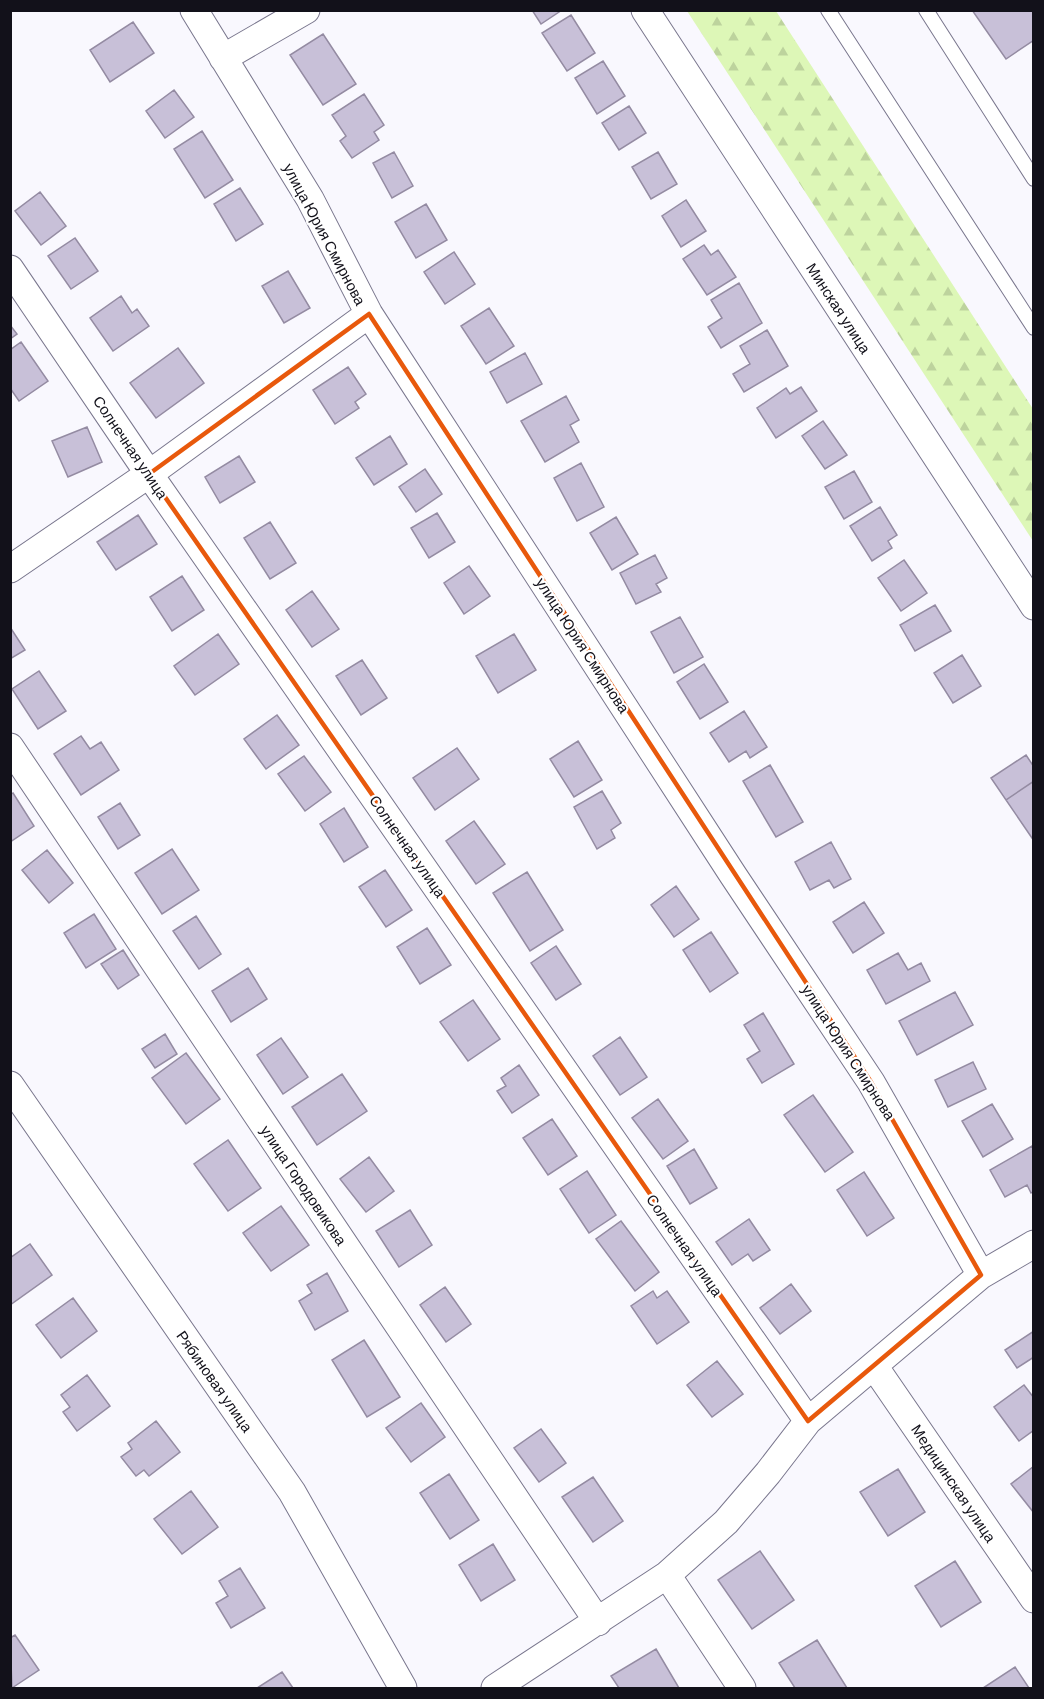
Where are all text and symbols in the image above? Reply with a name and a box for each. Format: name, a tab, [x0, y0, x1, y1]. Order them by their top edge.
street label: улица Юрия Смирнова	[280, 160, 370, 308]
street label: Минская улица	[803, 259, 875, 357]
street label: Солнечная улица	[90, 392, 173, 503]
street label: улица Юрия Смирнова	[532, 574, 634, 717]
street label: Солнечная улица	[366, 791, 450, 901]
street label: улица Юрия Смирнова	[798, 981, 900, 1124]
street label: улица Городовикова	[257, 1122, 351, 1249]
street label: Солнечная улица	[643, 1190, 727, 1300]
street label: Рябиновая улица	[173, 1327, 257, 1436]
street label: Медицинская улица	[908, 1421, 1000, 1546]

